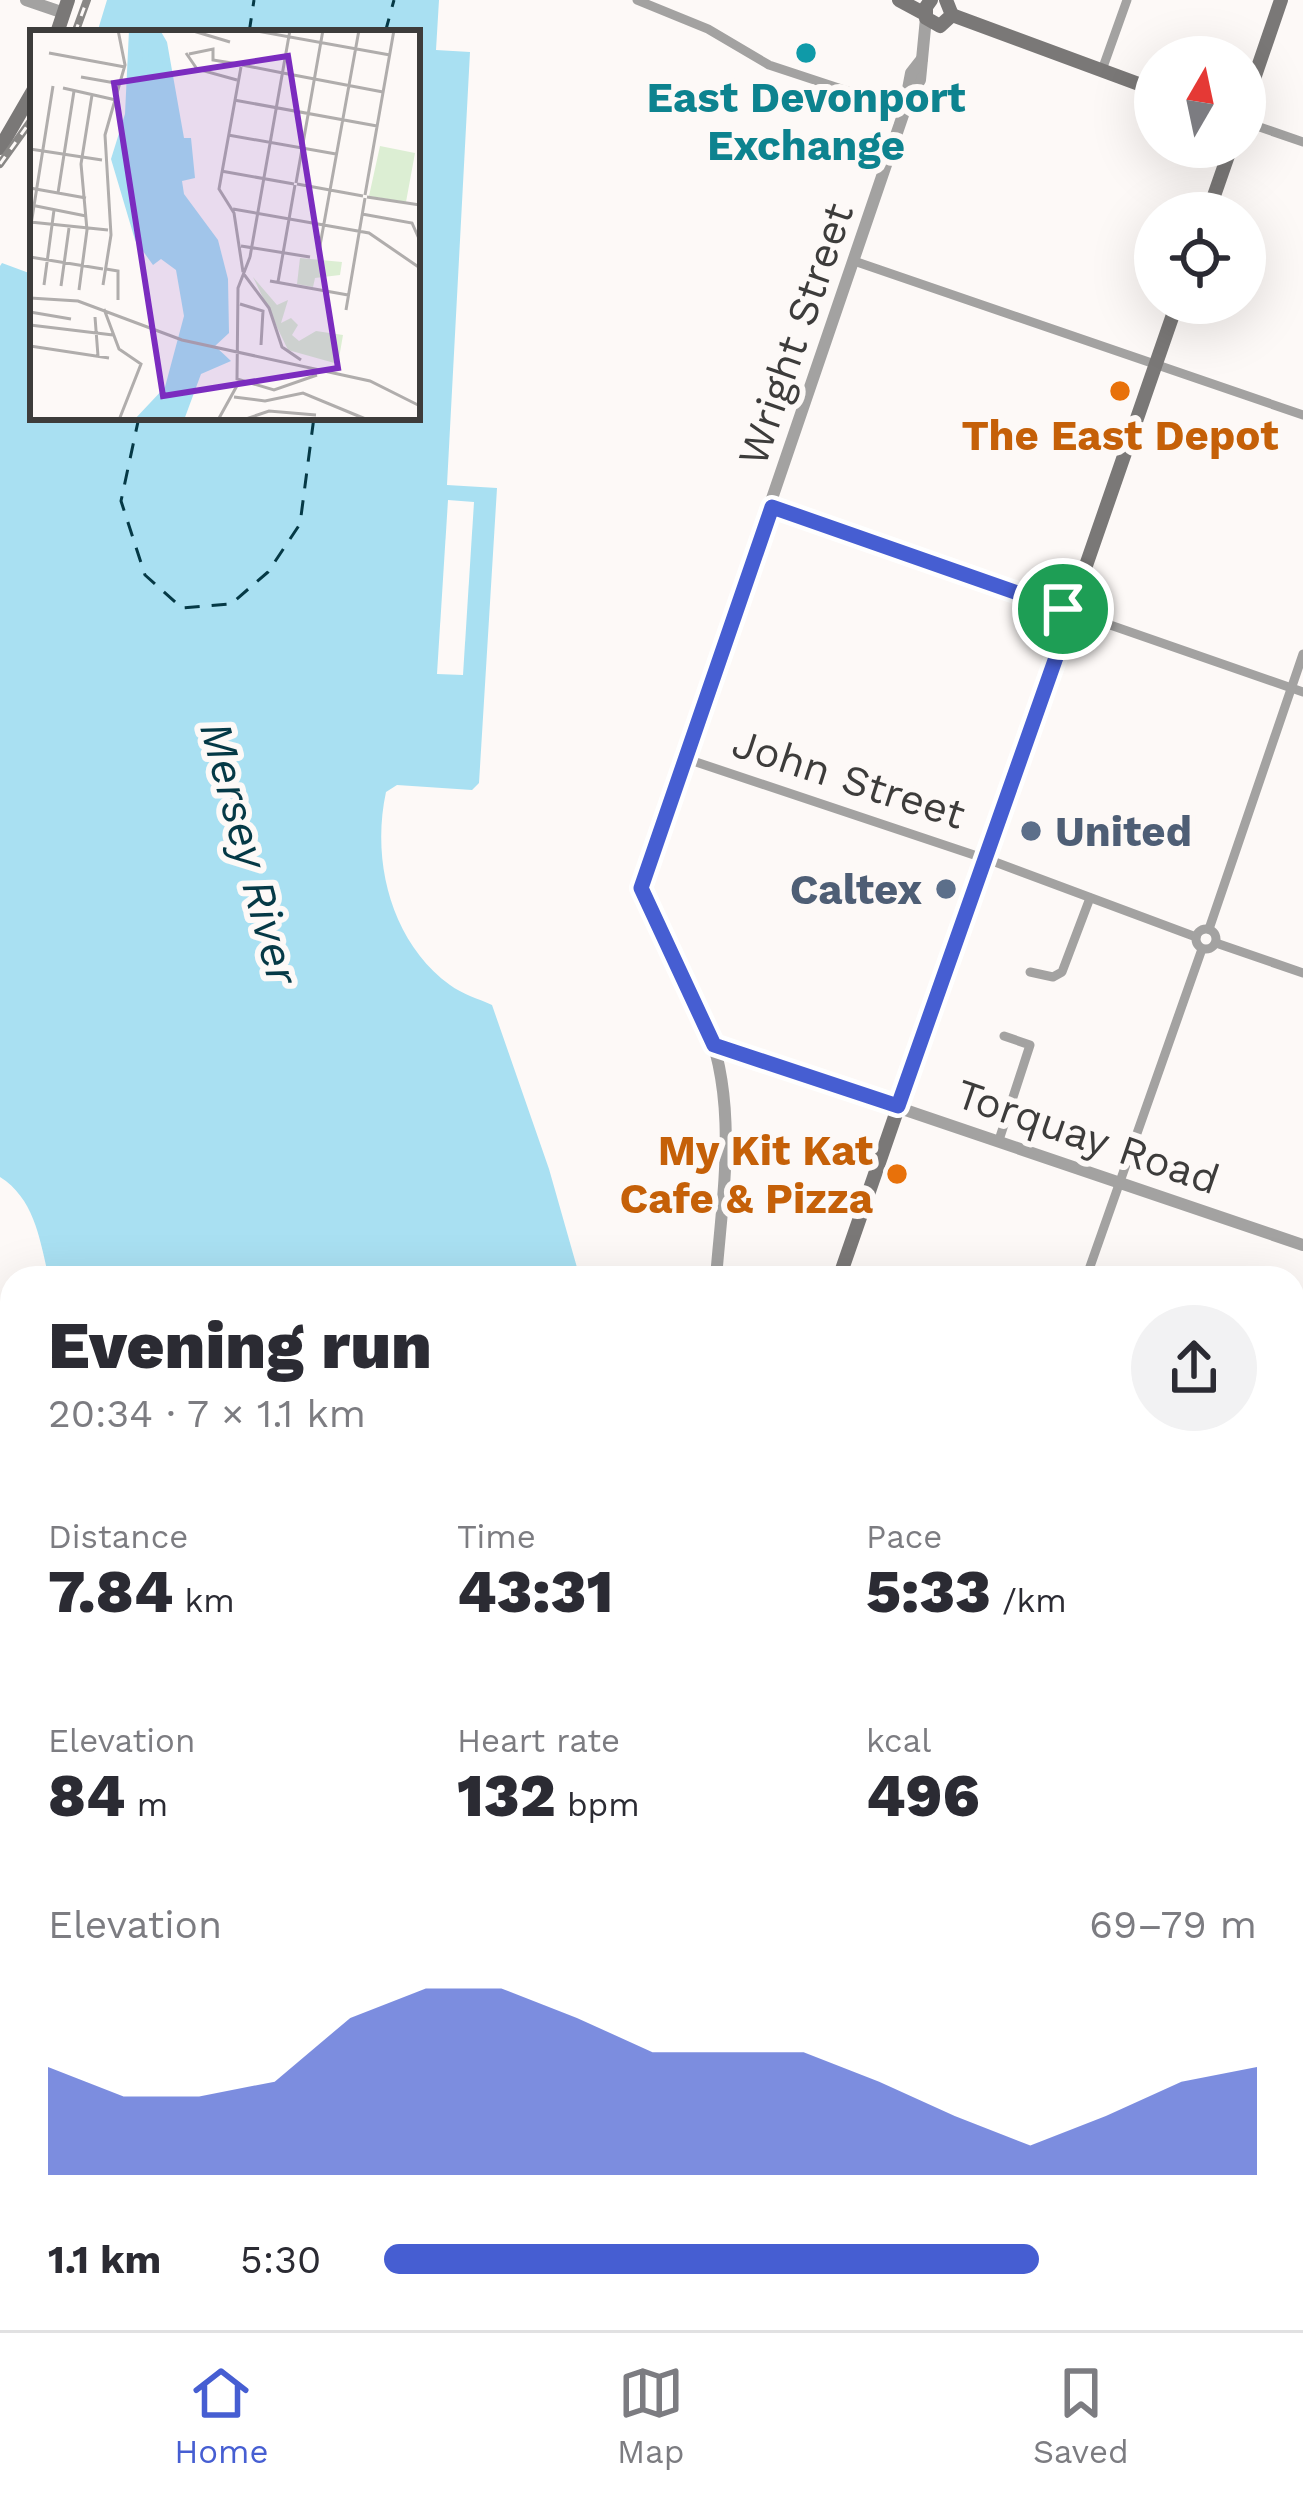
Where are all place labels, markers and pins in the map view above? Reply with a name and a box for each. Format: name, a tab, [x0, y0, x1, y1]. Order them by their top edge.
marker: East Devonport Exchange	[793, 40, 819, 66]
place label: East Devonport Exchange	[646, 73, 966, 170]
marker: The East Depot	[1107, 378, 1133, 404]
place label: The East Depot	[961, 411, 1279, 460]
pin	[1012, 558, 1114, 660]
place label: United	[1055, 807, 1192, 856]
marker: United	[1018, 818, 1044, 844]
place label: Caltex	[790, 865, 922, 914]
marker: Caltex	[933, 876, 959, 902]
place label: My Kit Kat Cafe & Pizza	[620, 1126, 874, 1223]
marker: My Kit Kat Cafe & Pizza	[884, 1161, 910, 1187]

